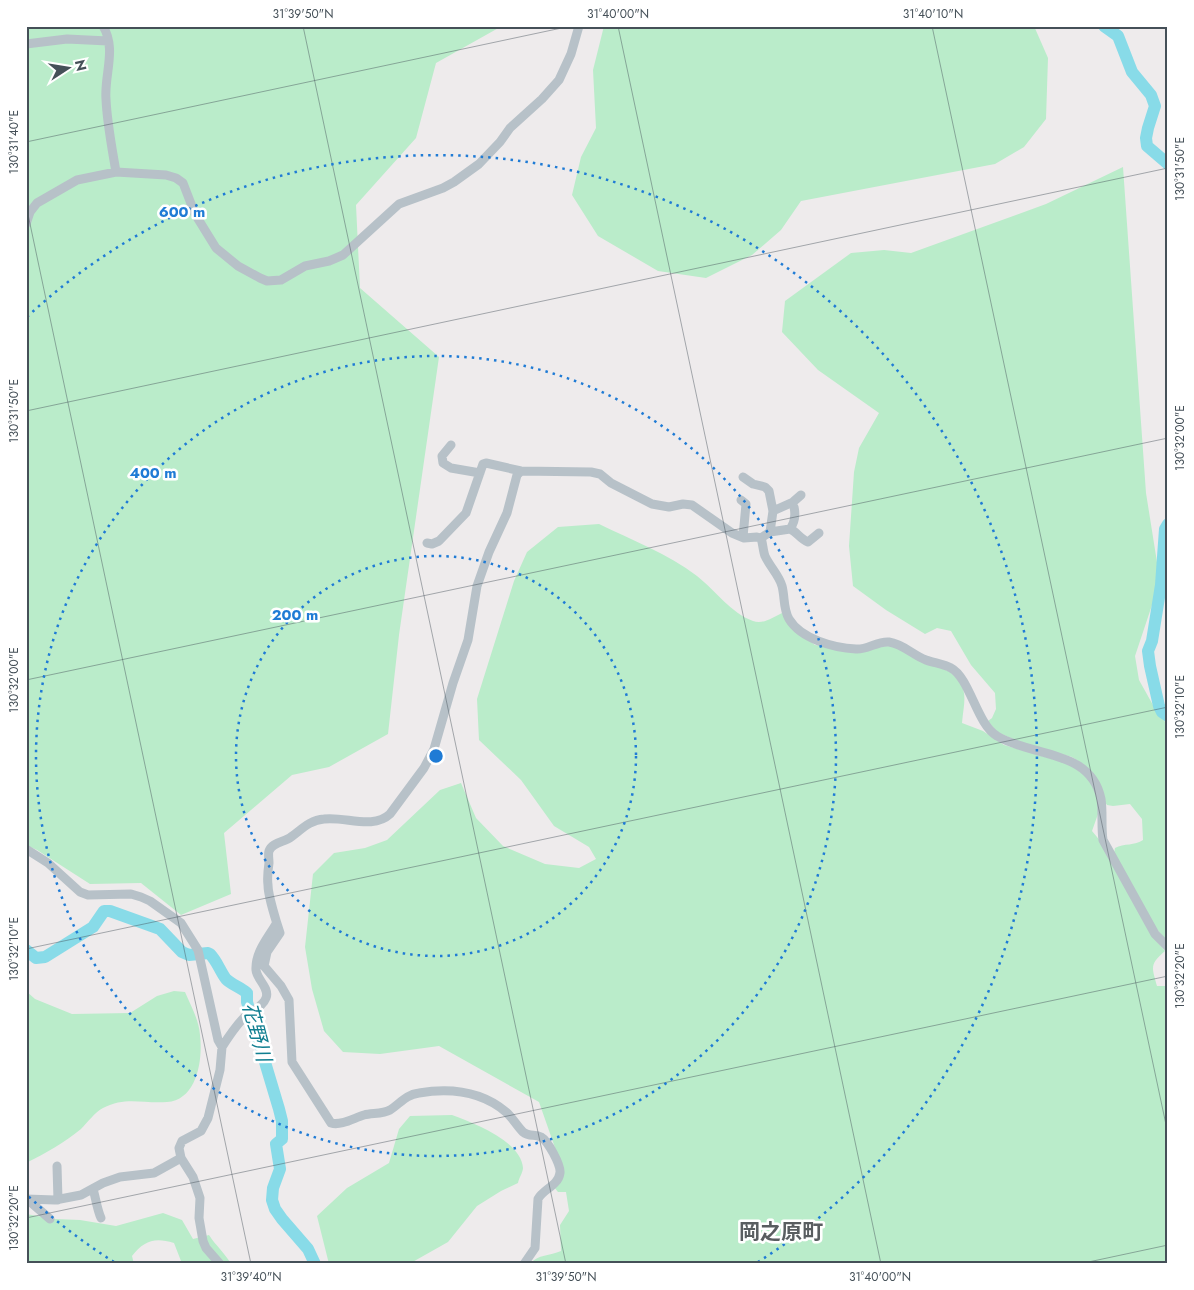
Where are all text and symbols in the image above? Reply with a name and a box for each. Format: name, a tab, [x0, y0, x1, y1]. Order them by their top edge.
text: 31°39'50"N	[272, 5, 334, 23]
text: 31°40'00"N	[587, 5, 649, 23]
text: 31°40'10"N	[903, 5, 963, 23]
north arrow	[42, 42, 92, 92]
text: N	[70, 58, 92, 73]
text: 130°31'40"E	[5, 110, 23, 174]
text: 130°31'50"E	[1171, 137, 1189, 201]
text: 600 m	[159, 201, 205, 223]
text: 130°31'50"E	[5, 379, 23, 443]
text: 130°32'00"E	[1171, 405, 1189, 471]
text: 400 m	[129, 462, 177, 484]
text: 200 m	[272, 604, 318, 626]
text: 130°32'00"E	[5, 647, 23, 713]
text: 130°32'10"E	[1171, 675, 1189, 739]
centre of rings	[427, 747, 445, 765]
text: 130°32'10"E	[5, 917, 23, 981]
text: 130°32'20"E	[1171, 943, 1189, 1009]
water label: 花野川	[235, 999, 279, 1067]
text: 130°32'20"E	[5, 1185, 23, 1251]
district label: 岡之原町	[739, 1217, 823, 1247]
text: 31°39'40"N	[220, 1268, 282, 1286]
text: 31°39'50"N	[535, 1268, 597, 1286]
text: 31°40'00"N	[849, 1268, 911, 1286]

